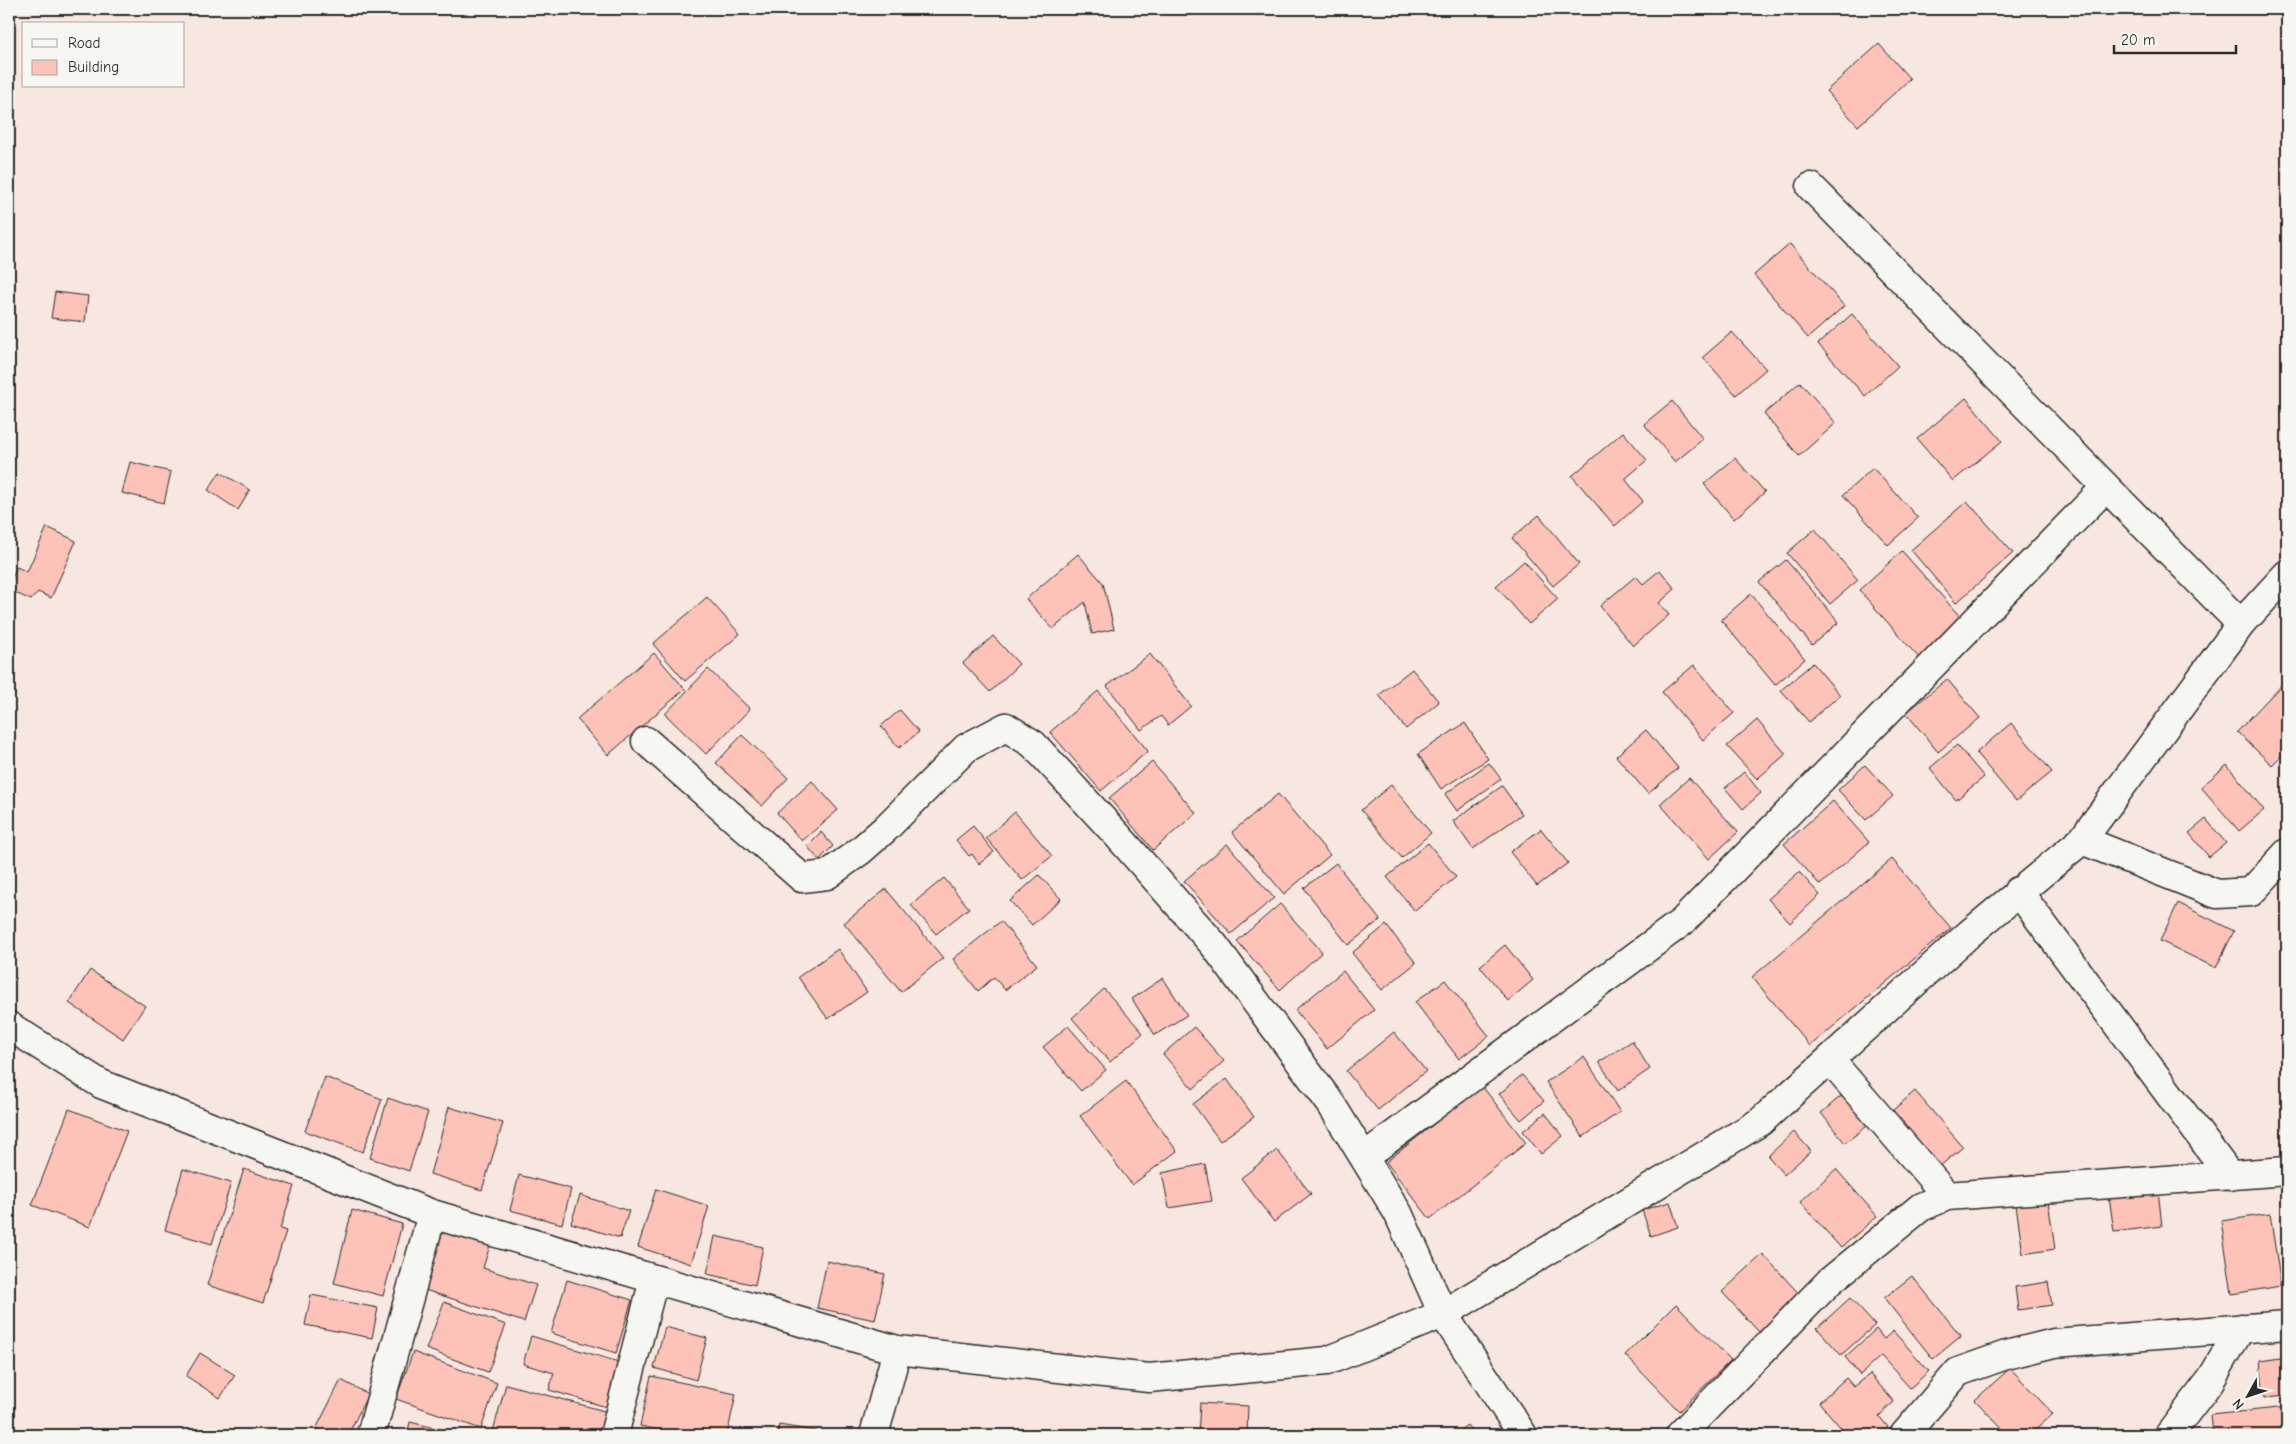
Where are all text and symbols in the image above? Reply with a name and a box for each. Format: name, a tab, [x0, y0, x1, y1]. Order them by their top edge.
legend	[22, 22, 185, 88]
scale bar	[2114, 22, 2236, 54]
text: 20 m	[2121, 31, 2155, 49]
text: Road	[68, 34, 100, 52]
text: Building	[68, 58, 119, 76]
north arrow	[2224, 1372, 2274, 1422]
text: N	[2229, 1395, 2248, 1413]

